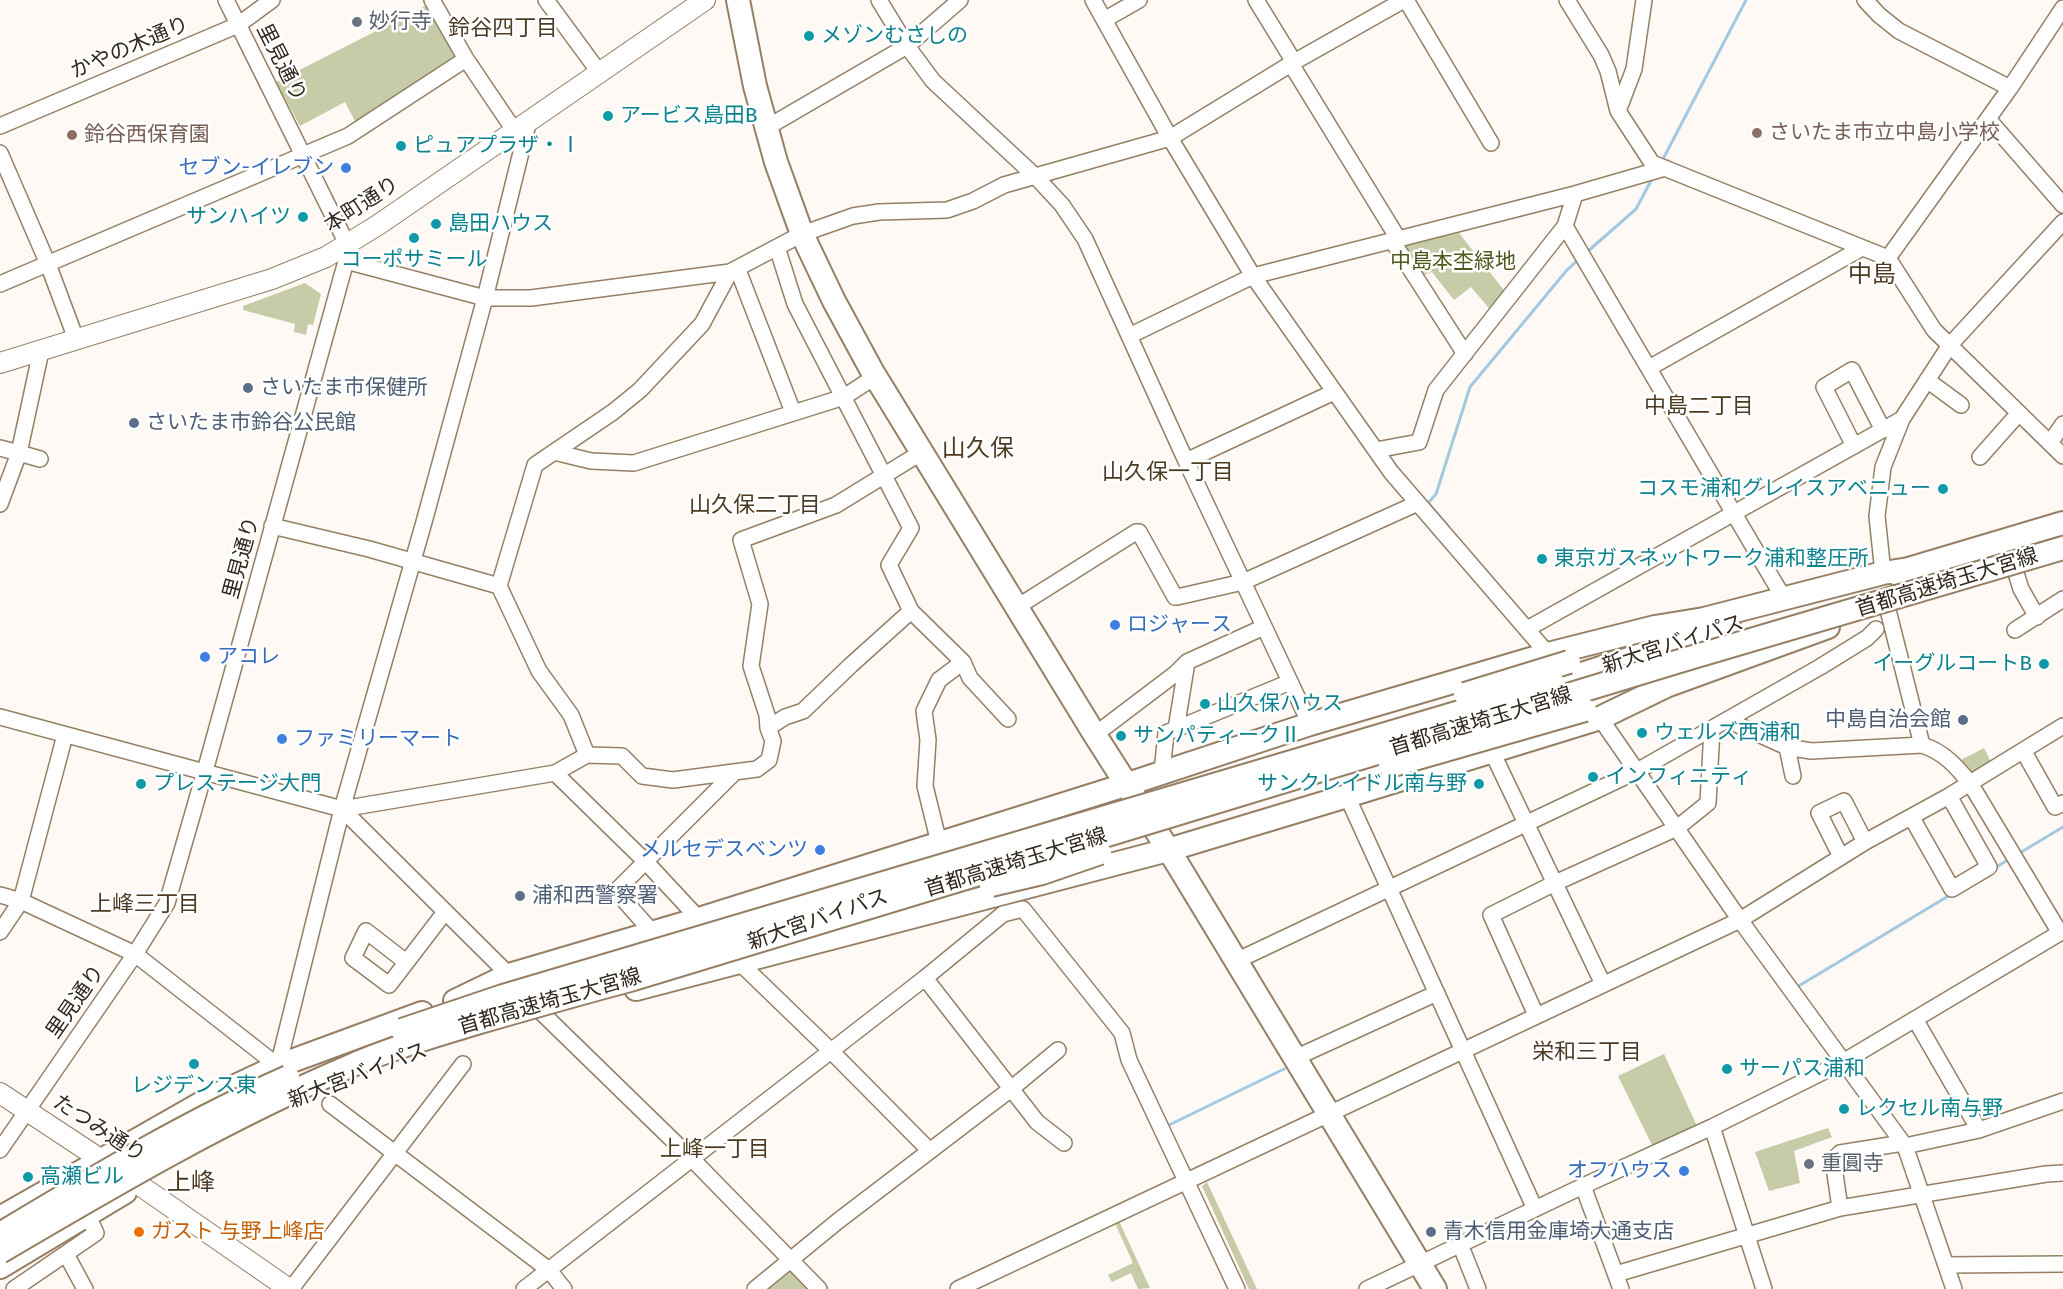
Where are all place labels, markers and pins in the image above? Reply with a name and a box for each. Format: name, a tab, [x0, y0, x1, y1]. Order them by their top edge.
place label: 妙行寺	[369, 9, 432, 35]
marker: 妙行寺	[350, 15, 364, 29]
place label: メゾンむさしの	[821, 23, 968, 49]
marker: メゾンむさしの	[802, 29, 816, 43]
place label: アービス島田B	[620, 103, 758, 129]
marker: アービス島田B	[601, 109, 615, 123]
place label: さいたま市立中島小学校	[1769, 120, 2000, 146]
place label: 鈴谷西保育園	[84, 122, 210, 148]
marker: さいたま市立中島小学校	[1750, 126, 1764, 140]
marker: 鈴谷西保育園	[65, 128, 79, 142]
place label: ピュアプラザ・Ⅰ	[413, 133, 581, 159]
marker: ピュアプラザ・Ⅰ	[394, 139, 408, 153]
place label: セブン-イレブン	[179, 155, 334, 181]
marker: セブン-イレブン	[339, 161, 353, 175]
place label: サンハイツ	[186, 204, 291, 230]
marker: サンハイツ	[296, 210, 310, 224]
place label: 島田ハウス	[448, 211, 553, 237]
marker: 島田ハウス	[429, 217, 443, 231]
marker: コーポサミール	[407, 231, 421, 245]
place label: コーポサミール	[341, 247, 487, 273]
place label: さいたま市保健所	[260, 375, 428, 401]
marker: さいたま市保健所	[241, 381, 255, 395]
place label: さいたま市鈴谷公民館	[146, 410, 356, 436]
marker: さいたま市鈴谷公民館	[127, 416, 141, 430]
place label: コスモ浦和グレイスアベニュー	[1637, 476, 1931, 502]
marker: コスモ浦和グレイスアベニュー	[1936, 482, 1950, 496]
place label: 東京ガスネットワーク浦和整圧所	[1554, 546, 1869, 572]
marker: 東京ガスネットワーク浦和整圧所	[1535, 552, 1549, 566]
place label: ロジャース	[1127, 612, 1232, 638]
marker: ロジャース	[1108, 618, 1122, 632]
place label: アコレ	[217, 644, 280, 670]
marker: アコレ	[198, 650, 212, 664]
place label: イーグルコートB	[1872, 651, 2032, 677]
marker: イーグルコートB	[2037, 657, 2051, 671]
place label: 山久保ハウス	[1217, 691, 1343, 717]
marker: 山久保ハウス	[1198, 697, 1212, 711]
place label: 中島自治会館	[1825, 707, 1951, 733]
marker: 中島自治会館	[1956, 713, 1970, 727]
place label: ウェルズ西浦和	[1654, 720, 1801, 746]
place label: サンパティークⅡ	[1133, 723, 1301, 749]
place label: ファミリーマート	[294, 726, 462, 752]
marker: ウェルズ西浦和	[1635, 726, 1649, 740]
marker: サンパティークⅡ	[1114, 729, 1128, 743]
marker: ファミリーマート	[275, 732, 289, 746]
place label: インフィニティ	[1605, 764, 1752, 790]
marker: インフィニティ	[1586, 770, 1600, 784]
place label: プレステージ大門	[153, 771, 321, 797]
place label: サンクレイドル南与野	[1257, 771, 1467, 797]
marker: プレステージ大門	[134, 777, 148, 791]
marker: サンクレイドル南与野	[1472, 777, 1486, 791]
place label: メルセデスベンツ	[640, 837, 808, 863]
marker: メルセデスベンツ	[813, 843, 827, 857]
place label: 浦和西警察署	[532, 883, 658, 909]
marker: 浦和西警察署	[513, 889, 527, 903]
place label: サーパス浦和	[1739, 1056, 1865, 1082]
marker: レジデンス東	[187, 1057, 201, 1071]
marker: サーパス浦和	[1720, 1062, 1734, 1076]
place label: レジデンス東	[131, 1073, 257, 1099]
place label: レクセル南与野	[1856, 1096, 2003, 1122]
marker: レクセル南与野	[1837, 1102, 1851, 1116]
place label: 重圓寺	[1821, 1151, 1884, 1177]
marker: 重圓寺	[1802, 1157, 1816, 1171]
place label: オフハウス	[1567, 1158, 1672, 1184]
place label: 高瀬ビル	[40, 1164, 124, 1190]
marker: オフハウス	[1677, 1164, 1691, 1178]
marker: 高瀬ビル	[21, 1170, 35, 1184]
place label: ガスト 与野上峰店	[151, 1219, 325, 1245]
place label: 青木信用金庫埼大通支店	[1443, 1219, 1674, 1245]
marker: ガスト 与野上峰店	[132, 1225, 146, 1239]
marker: 青木信用金庫埼大通支店	[1424, 1225, 1438, 1239]

